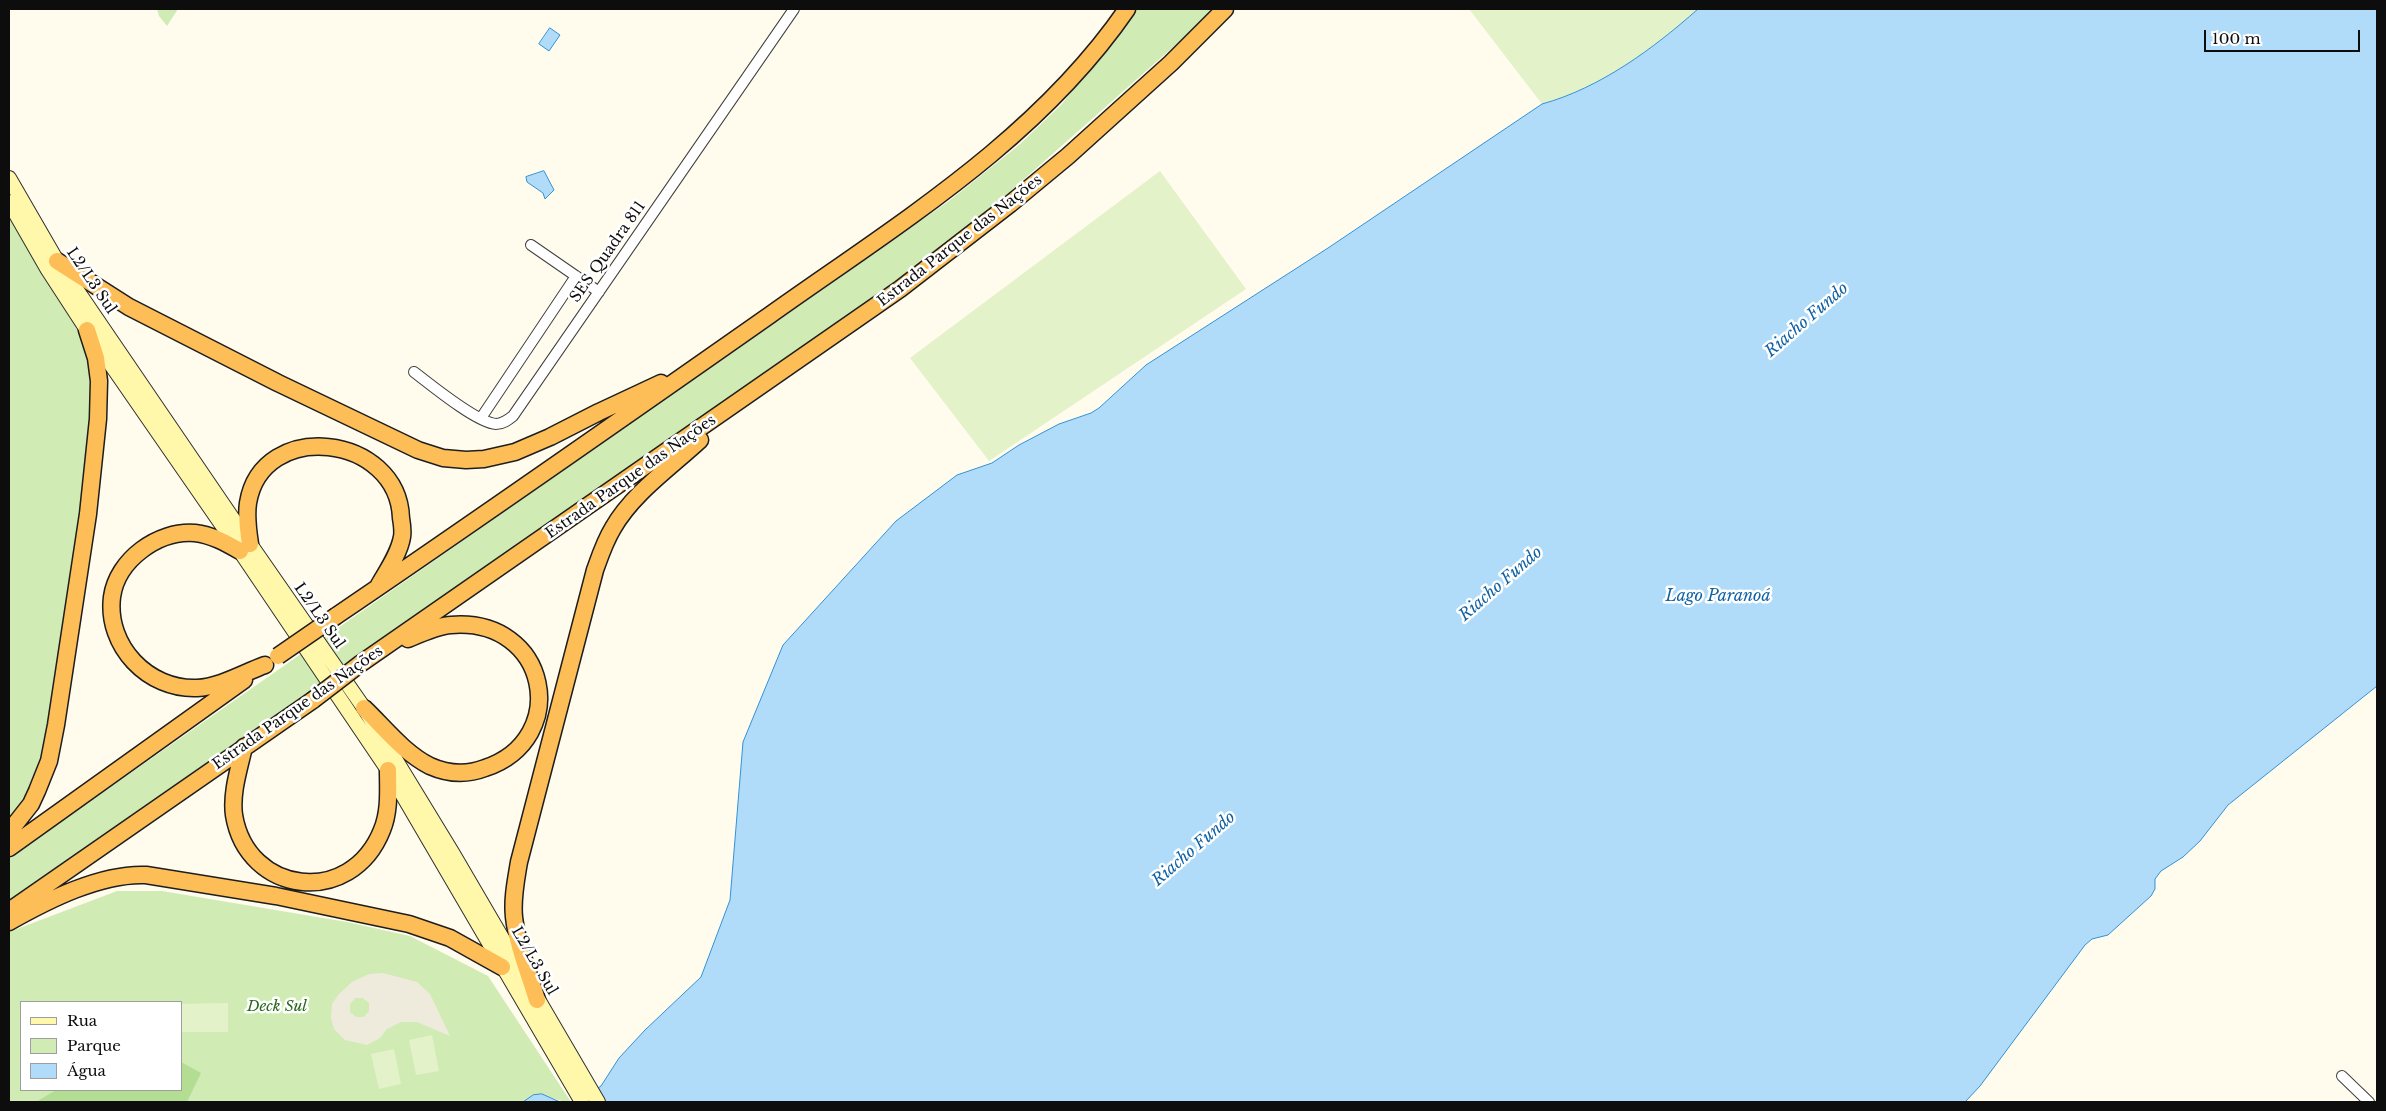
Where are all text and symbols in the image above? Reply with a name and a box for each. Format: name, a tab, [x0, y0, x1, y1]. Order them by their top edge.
scale bar	[2206, 20, 2362, 52]
text: 100 m	[2212, 29, 2261, 48]
street label: Estrada Parque das Nações	[874, 171, 1046, 311]
street label: SES Quadra 811	[566, 198, 650, 306]
street label: L2/L3 Sul	[62, 244, 120, 318]
water label: Riacho Fundo	[1762, 279, 1852, 361]
street label: Estrada Parque das Nações	[542, 411, 720, 543]
water label: Riacho Fundo	[1456, 543, 1546, 625]
street label: L2/L3 Sul	[290, 580, 348, 652]
water label: Lago Paranoá	[1665, 586, 1771, 606]
street label: Estrada Parque das Nações	[209, 642, 387, 774]
water label: Riacho Fundo	[1149, 808, 1239, 890]
street label: L2/L3 Sul	[507, 924, 561, 998]
park label: Deck Sul	[247, 998, 307, 1016]
legend	[20, 1001, 182, 1091]
text: Rua	[67, 1011, 97, 1030]
text: Parque	[67, 1036, 121, 1055]
text: Água	[67, 1061, 106, 1080]

